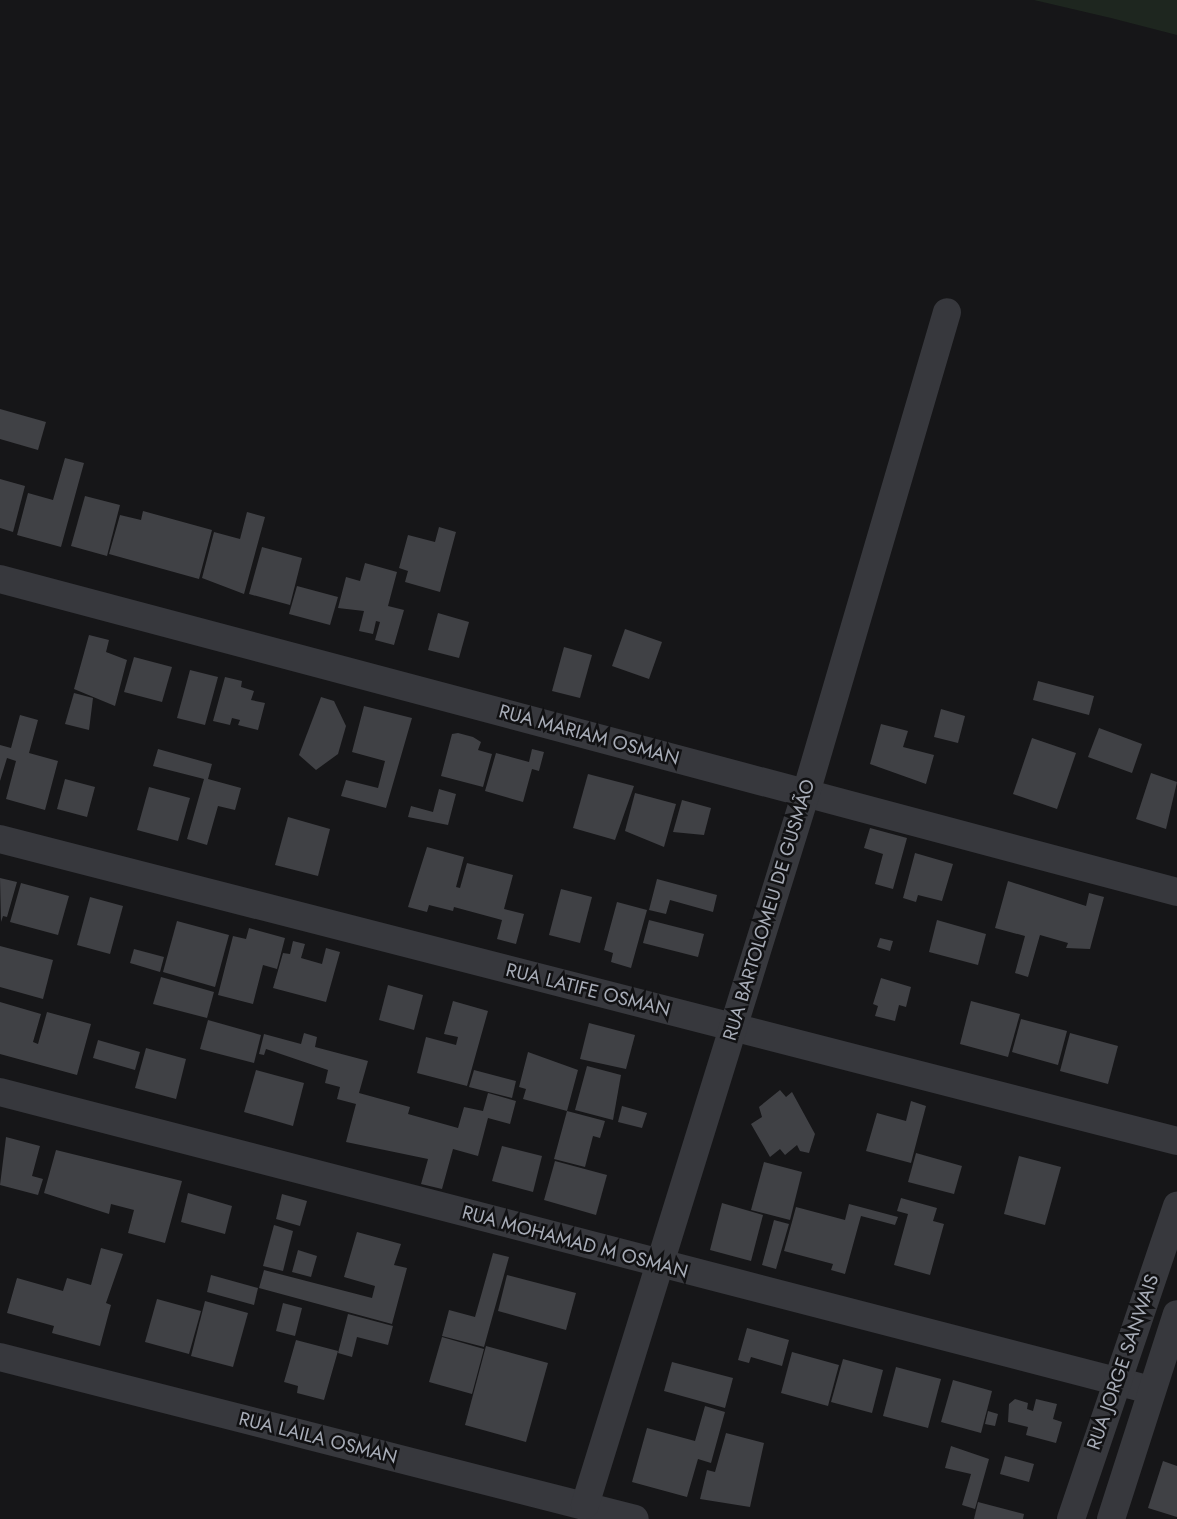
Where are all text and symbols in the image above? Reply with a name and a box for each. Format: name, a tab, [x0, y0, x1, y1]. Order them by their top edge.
street label: RUA MARIAM OSMAN	[496, 700, 682, 770]
street label: RUA BARTOLOMEU DE GUSMÃO	[718, 777, 820, 1043]
street label: RUA LATIFE OSMAN	[504, 959, 672, 1021]
street label: RUA MOHAMAD M OSMAN	[460, 1201, 690, 1283]
street label: RUA JORGE SANWAIS	[1082, 1271, 1164, 1453]
street label: RUA LAILA OSMAN	[236, 1407, 400, 1469]

